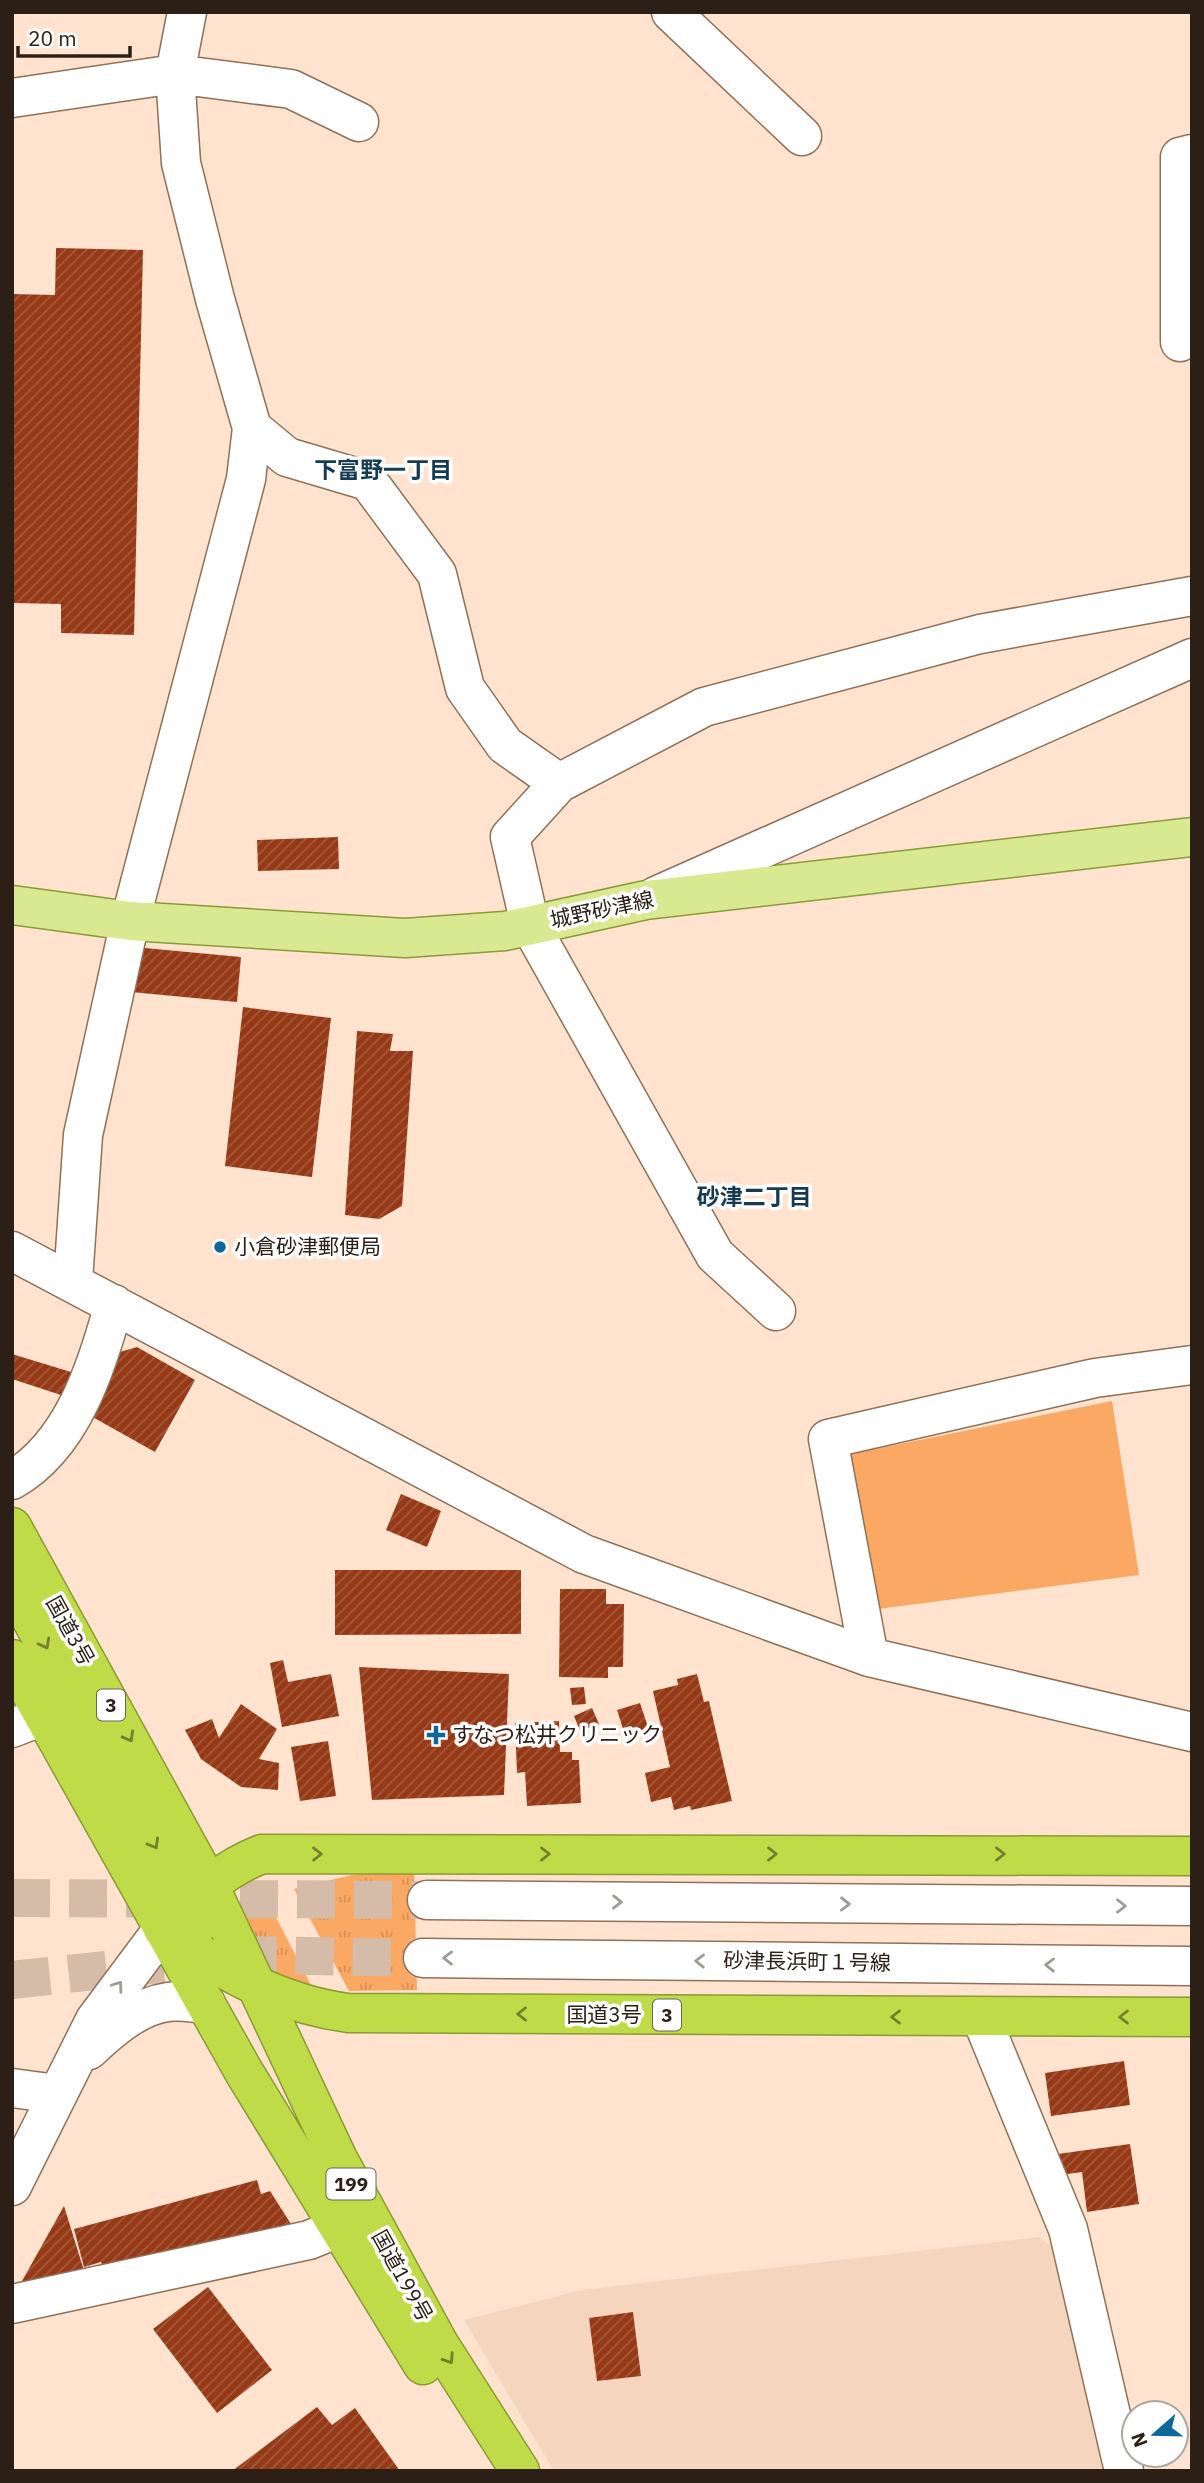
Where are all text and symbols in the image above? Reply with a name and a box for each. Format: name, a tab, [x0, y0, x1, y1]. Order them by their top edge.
scale bar	[18, 14, 130, 58]
text: 20 m	[28, 24, 77, 52]
district label: 下富野一丁目	[314, 454, 452, 484]
street label: 城野砂津線	[548, 884, 656, 934]
district label: 砂津二丁目	[697, 1181, 812, 1211]
place label: 小倉砂津郵便局	[234, 1232, 381, 1260]
marker: 小倉砂津郵便局	[212, 1239, 228, 1255]
street label: 国道3号	[40, 1591, 101, 1670]
one-way arrow	[37, 1637, 50, 1649]
road number: 3	[97, 1690, 125, 1721]
place label: すなつ松井クリニック	[452, 1720, 662, 1748]
marker: すなつ松井クリニック	[426, 1725, 446, 1745]
one-way arrow	[121, 1729, 134, 1742]
one-way arrow	[145, 1836, 158, 1849]
one-way arrow	[313, 1846, 323, 1862]
one-way arrow	[540, 1846, 551, 1862]
one-way arrow	[768, 1846, 778, 1862]
one-way arrow	[995, 1846, 1006, 1862]
one-way arrow	[613, 1894, 623, 1910]
one-way arrow	[840, 1896, 851, 1912]
one-way arrow	[1117, 1898, 1127, 1914]
street label: 砂津長浜町１号線	[723, 1946, 891, 1976]
one-way arrow	[442, 1950, 453, 1966]
one-way arrow	[694, 1953, 705, 1969]
one-way arrow	[1044, 1957, 1055, 1972]
one-way arrow	[110, 1981, 123, 1993]
road number: 3	[653, 1999, 681, 2030]
street label: 国道3号	[566, 2000, 642, 2028]
one-way arrow	[516, 2007, 527, 2022]
one-way arrow	[890, 2009, 901, 2025]
one-way arrow	[1118, 2009, 1128, 2025]
road number: 199	[326, 2168, 376, 2200]
street label: 国道199号	[366, 2225, 440, 2326]
one-way arrow	[441, 2351, 453, 2364]
north arrow	[1120, 2399, 1190, 2469]
text: N	[1125, 2429, 1153, 2450]

